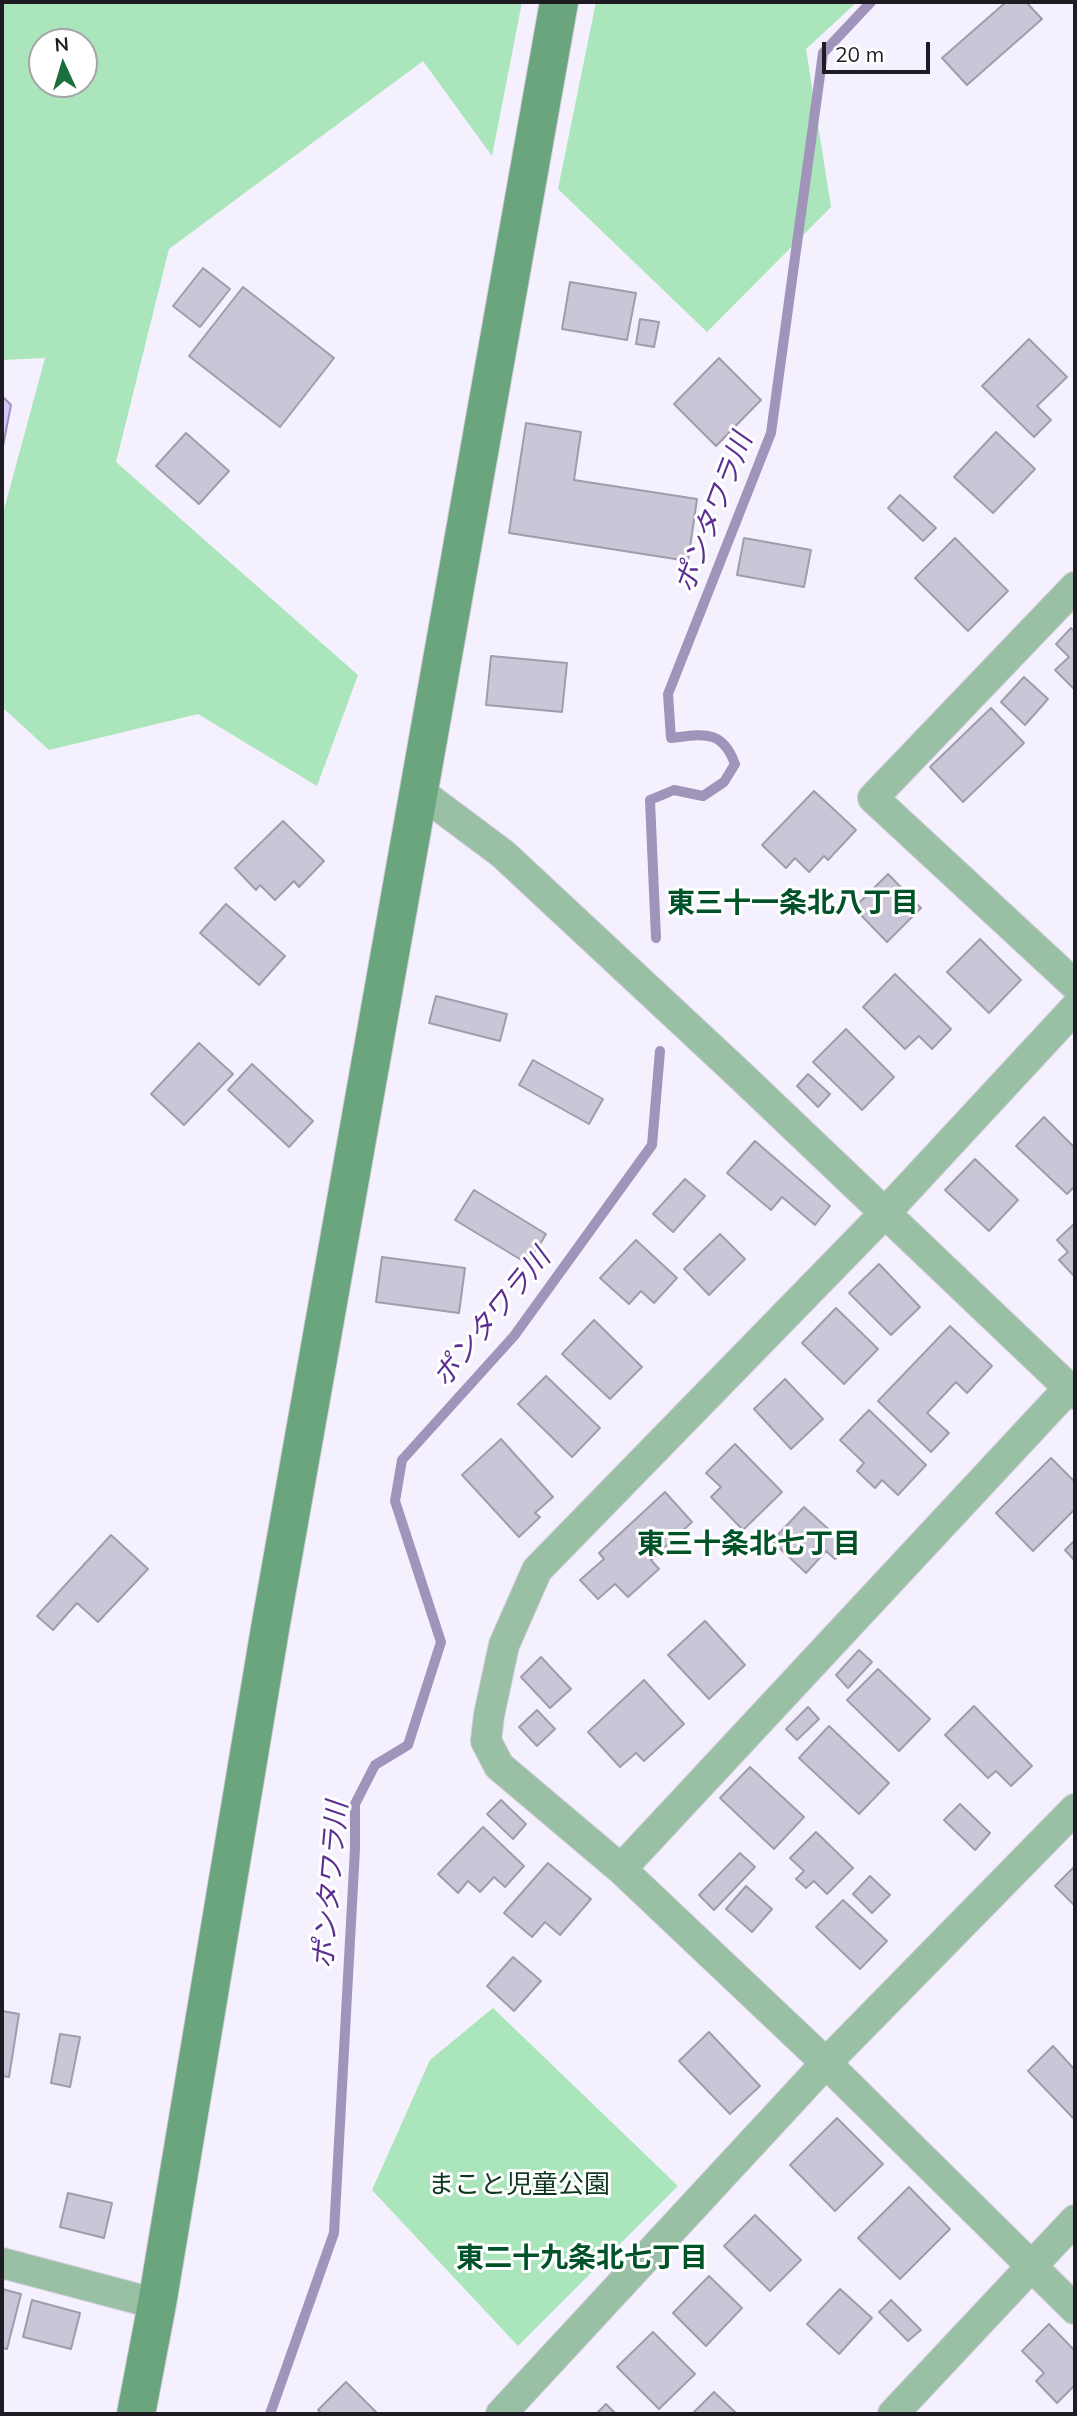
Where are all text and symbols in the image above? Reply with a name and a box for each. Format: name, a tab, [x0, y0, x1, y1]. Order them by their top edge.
north arrow	[28, 28, 98, 98]
scale bar	[825, 28, 934, 72]
text: N	[54, 32, 70, 57]
text: 20 m	[835, 41, 884, 67]
water label: ポンタワラ川	[668, 429, 760, 597]
district label: 東三十一条北八丁目	[667, 887, 919, 921]
water label: ポンタワラ川	[426, 1242, 558, 1394]
district label: 東三十条北七丁目	[637, 1528, 861, 1562]
water label: ポンタワラ川	[307, 1800, 355, 1970]
park label: まこと児童公園	[428, 2169, 610, 2201]
district label: 東二十九条北七丁目	[456, 2242, 708, 2276]

